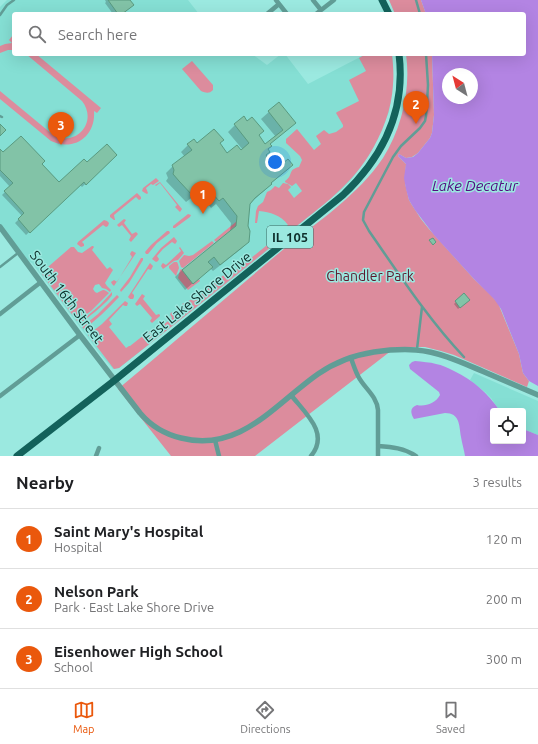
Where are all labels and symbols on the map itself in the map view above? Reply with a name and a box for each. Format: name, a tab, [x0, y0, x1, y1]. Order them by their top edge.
north arrow	[442, 68, 478, 104]
pin: 2	[403, 91, 429, 124]
pin: 3	[48, 112, 74, 145]
your location	[265, 152, 285, 172]
water label: Lake Decatur	[432, 177, 519, 194]
pin: 1	[190, 181, 216, 214]
road number: IL 105	[267, 226, 313, 248]
street label: South 16th Street	[27, 248, 107, 347]
street label: East Lake Shore Drive	[140, 248, 254, 346]
park label: Chandler Park	[326, 268, 414, 284]

